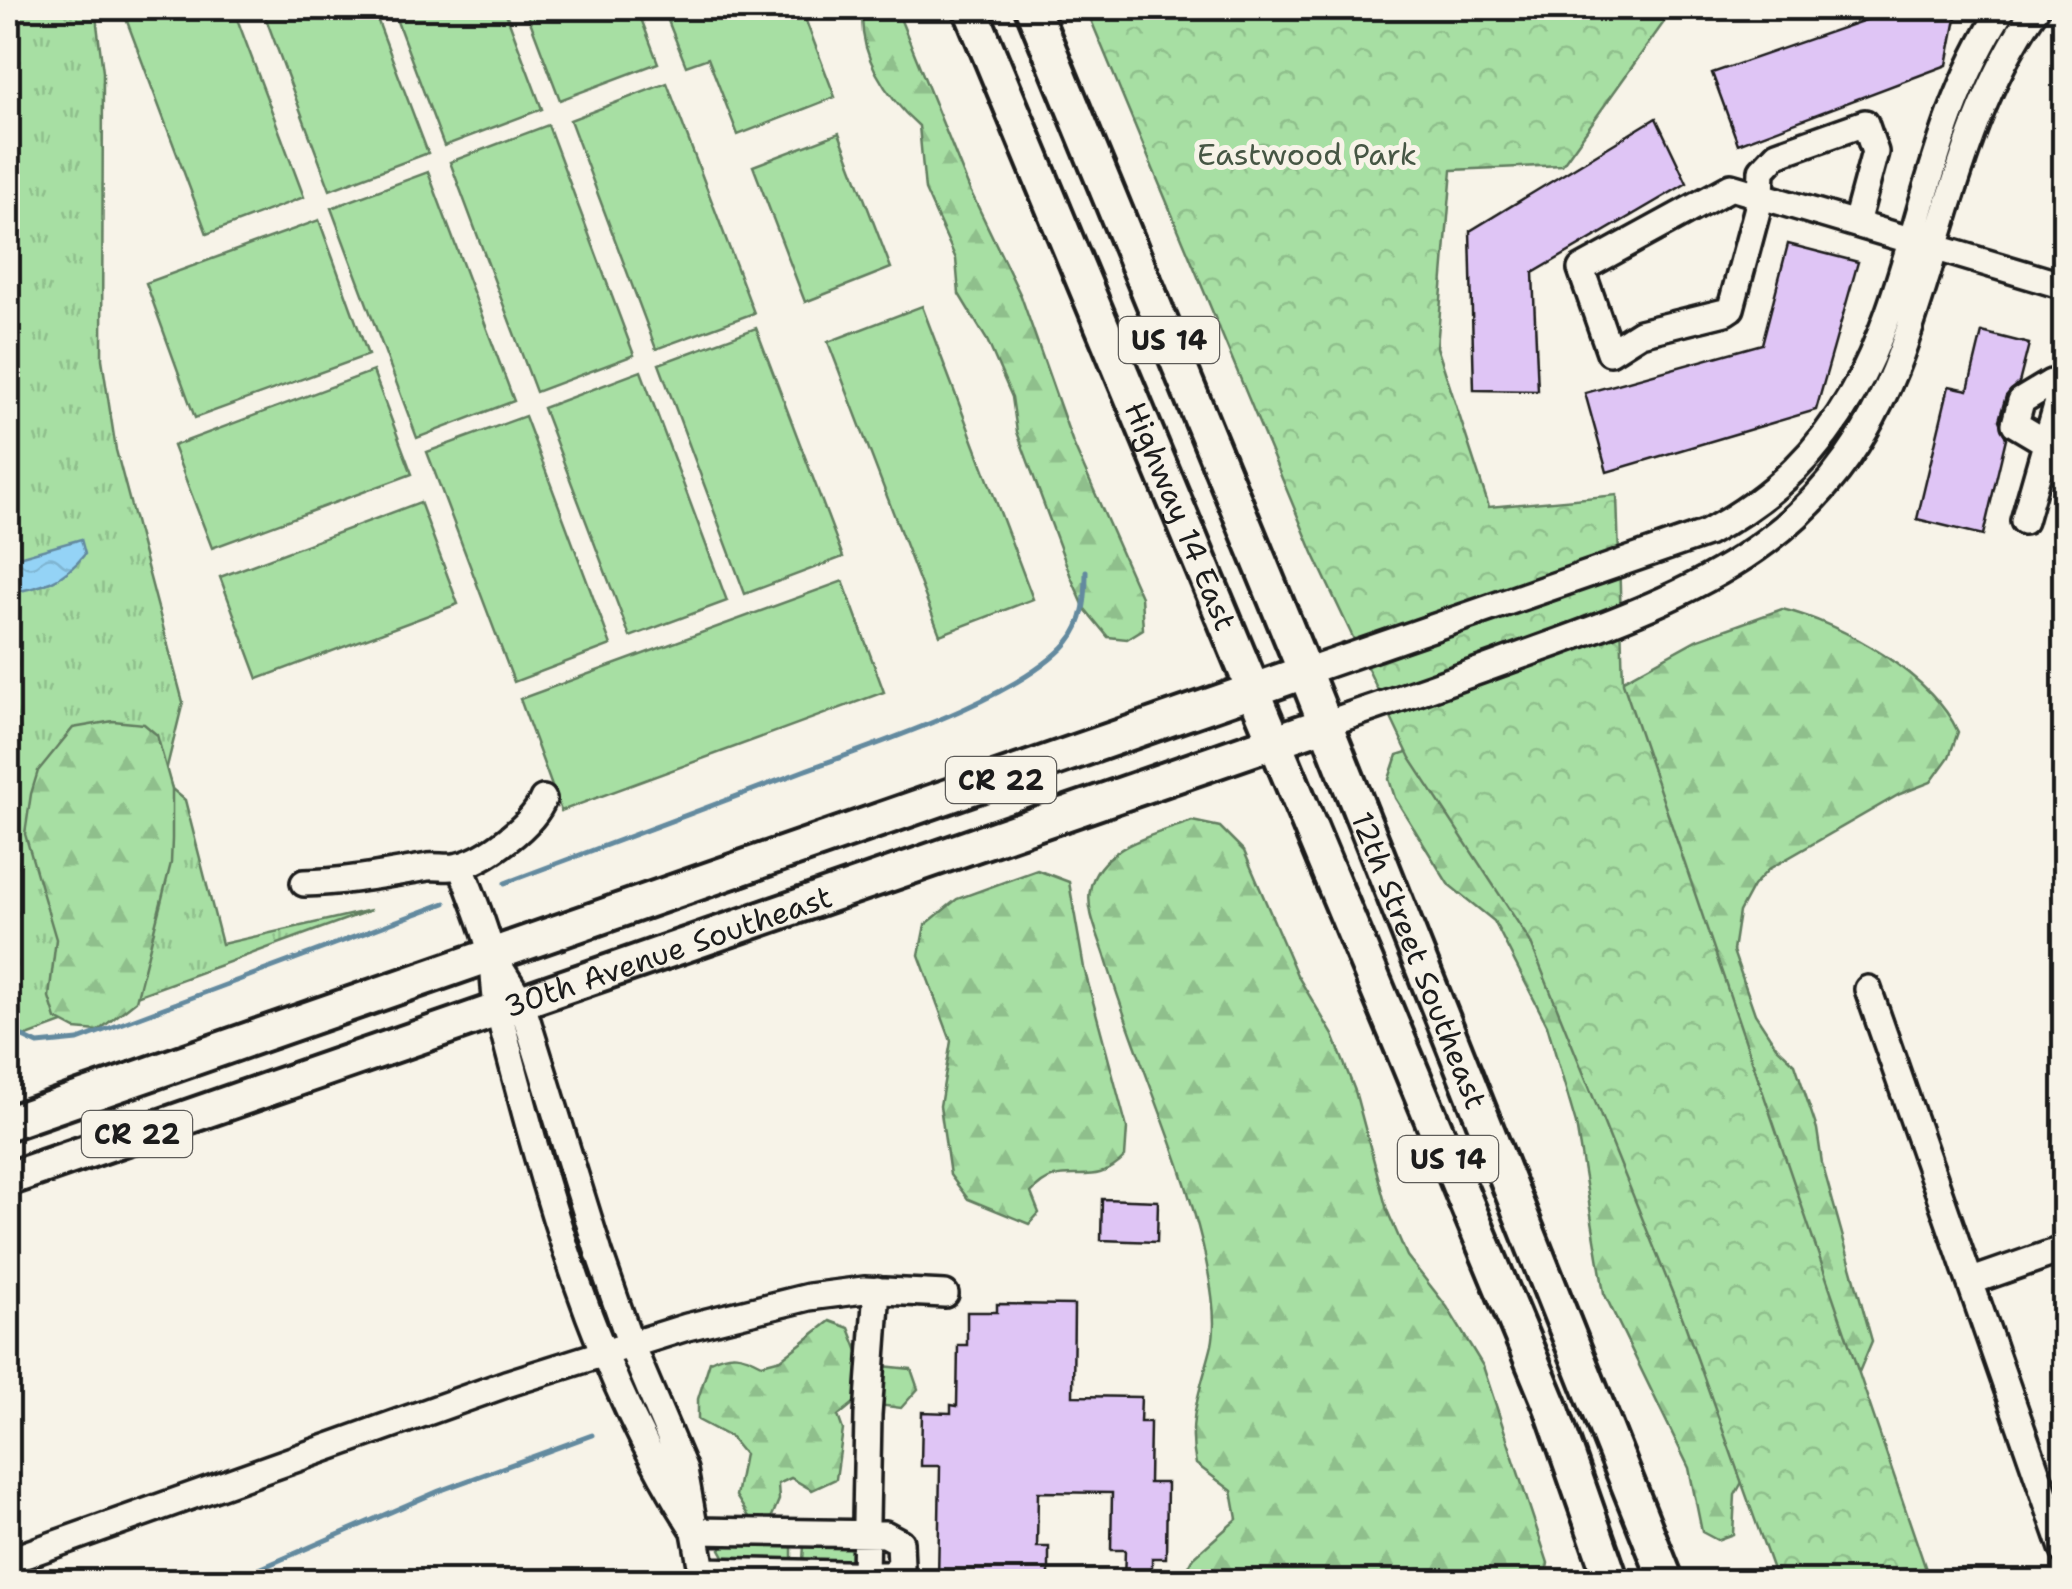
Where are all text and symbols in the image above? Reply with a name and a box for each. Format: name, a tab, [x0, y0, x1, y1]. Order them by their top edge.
park label: Eastwood Park	[1197, 134, 1417, 175]
road number: US 14	[1119, 317, 1219, 363]
street label: Highway 14 East	[1115, 395, 1247, 636]
road number: CR 22	[946, 757, 1056, 803]
street label: 12th Street Southeast	[1342, 805, 1497, 1115]
street label: 30th Avenue Southeast	[498, 875, 837, 1027]
road number: CR 22	[82, 1111, 192, 1157]
road number: US 14	[1398, 1136, 1498, 1182]

